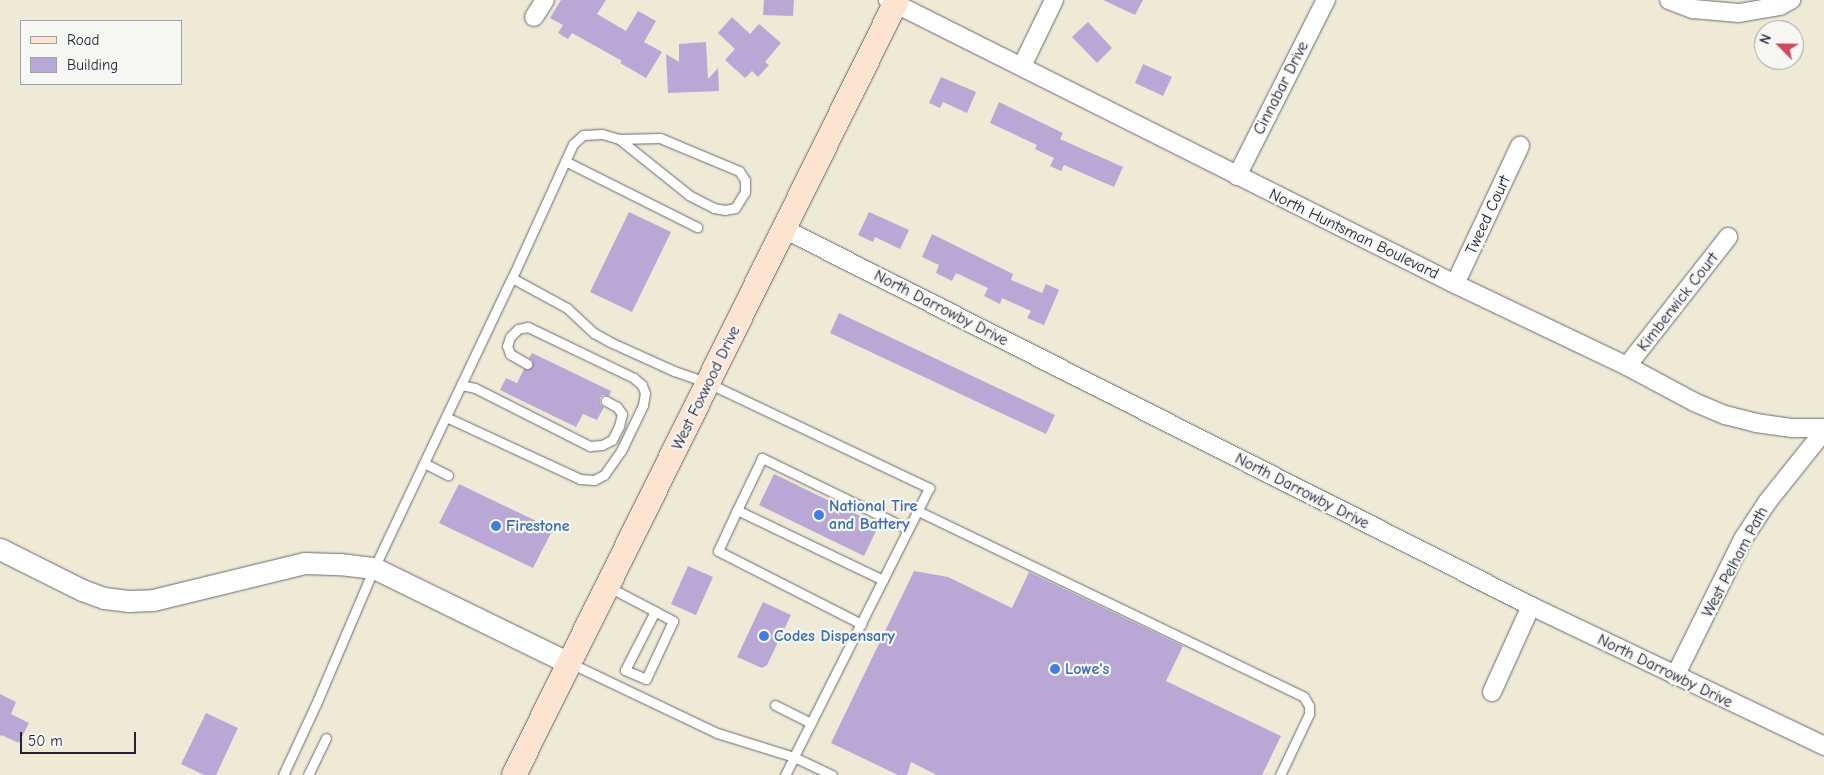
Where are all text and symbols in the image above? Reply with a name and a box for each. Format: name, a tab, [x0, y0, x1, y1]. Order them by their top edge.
legend	[20, 20, 182, 85]
north arrow	[1754, 20, 1804, 70]
text: Road	[67, 31, 99, 49]
text: N	[1756, 32, 1775, 47]
street label: Cinnabar Drive	[1249, 38, 1313, 138]
text: Building	[67, 56, 118, 74]
street label: Tweed Court	[1461, 172, 1515, 258]
street label: North Huntsman Boulevard	[1266, 185, 1442, 283]
street label: Kimberwick Court	[1633, 249, 1723, 355]
street label: North Darrowby Drive	[871, 266, 1011, 350]
street label: West Foxwood Drive	[668, 323, 744, 453]
street label: North Darrowby Drive	[1232, 449, 1372, 533]
place label: National Tire and Battery	[829, 496, 917, 534]
street label: West Pelham Path	[1698, 504, 1772, 620]
marker: National Tire and Battery	[813, 509, 825, 521]
place label: Firestone	[506, 516, 569, 536]
marker: Firestone	[490, 520, 502, 532]
place label: Codes Dispensary	[774, 626, 895, 646]
marker: Codes Dispensary	[758, 630, 770, 642]
street label: North Darrowby Drive	[1594, 630, 1736, 712]
place label: Lowe's	[1065, 659, 1109, 679]
marker: Lowe's	[1049, 663, 1061, 675]
scale bar	[22, 722, 139, 754]
text: 50 m	[28, 732, 63, 750]

